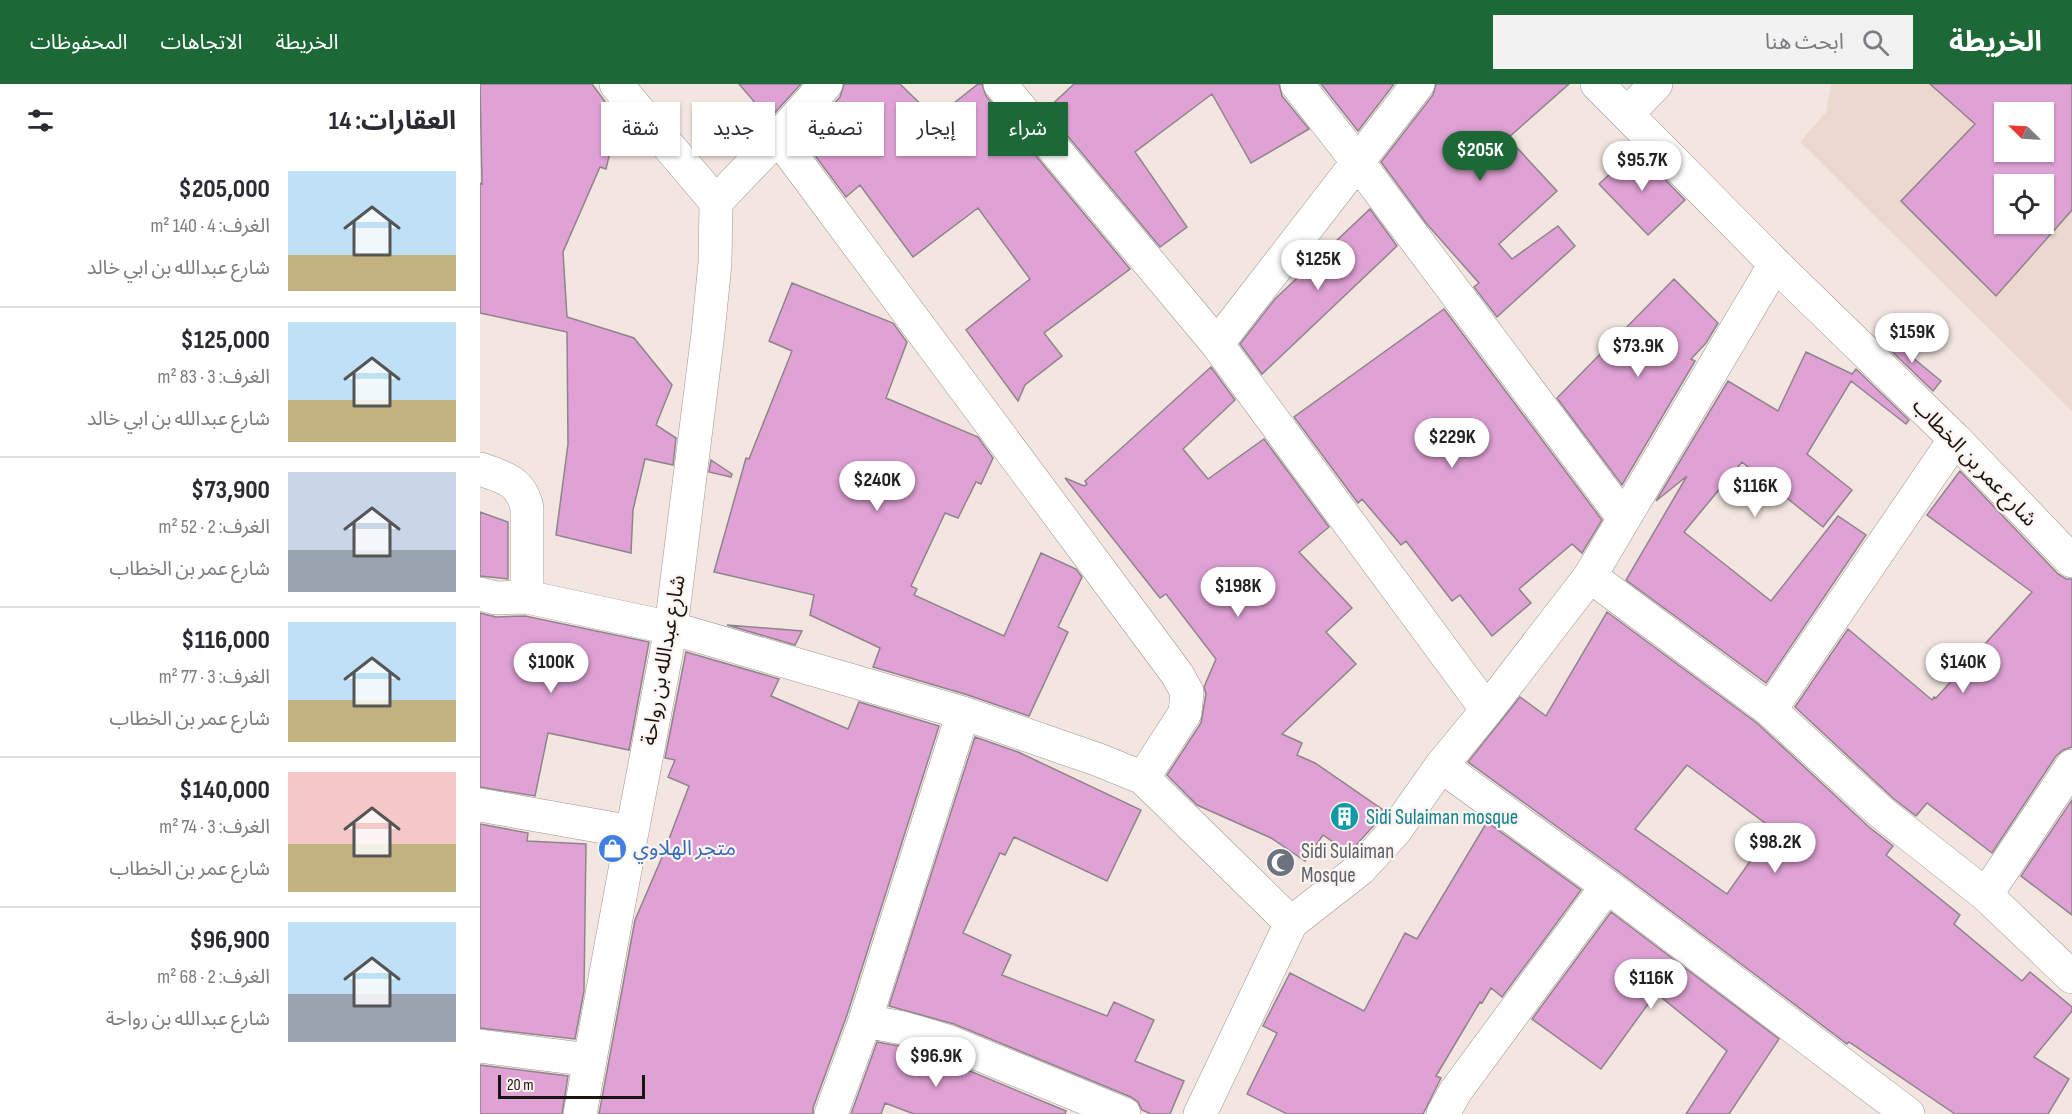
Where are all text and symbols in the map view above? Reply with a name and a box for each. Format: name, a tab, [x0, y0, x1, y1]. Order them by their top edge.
search box	[1493, 15, 1913, 69]
icon: search	[1859, 26, 1892, 59]
text: الخريطة	[1949, 26, 2042, 59]
text: ابحث هنا	[1765, 29, 1844, 56]
text: المحفوظات	[30, 30, 127, 55]
text: الاتجاهات	[160, 30, 242, 55]
text: الخريطة	[275, 30, 338, 55]
chip: شقة	[601, 102, 680, 156]
chip: جديد	[692, 102, 775, 156]
chip: تصفية	[787, 102, 884, 156]
chip: إيجار	[896, 102, 976, 156]
chip: شراء	[988, 102, 1068, 156]
north arrow	[1994, 102, 2054, 162]
map controls	[1994, 102, 2054, 234]
icon: filters	[24, 104, 57, 137]
text: العقارات: 14	[329, 106, 456, 137]
pin: $205K	[1438, 131, 1522, 182]
text: $205K	[1456, 138, 1504, 162]
pin: $95.7K	[1593, 141, 1691, 192]
text: $95.7K	[1617, 148, 1668, 172]
text: $205,000	[179, 174, 270, 205]
button: locate	[1994, 174, 2054, 234]
icon: home	[336, 195, 408, 267]
text: الغرف: 4 · 140 m²	[150, 214, 270, 238]
pin: $125K	[1276, 240, 1360, 291]
text: $125K	[1295, 247, 1341, 271]
text: شارع عبدالله بن ابي خالد	[87, 256, 270, 280]
pin: $159K	[1870, 313, 1954, 364]
text: $159K	[1889, 320, 1935, 344]
text: $125,000	[180, 325, 270, 356]
pin: $73.9K	[1589, 327, 1687, 378]
text: $73.9K	[1612, 334, 1664, 358]
icon: home	[336, 346, 408, 418]
text: الغرف: 3 · 83 m²	[158, 365, 270, 389]
street label: شارع عمر بن الخطاب	[1906, 393, 2042, 533]
text: شارع عبدالله بن ابي خالد	[87, 407, 270, 431]
pin: $229K	[1410, 418, 1494, 469]
text: $229K	[1428, 425, 1476, 449]
pin: $240K	[835, 461, 919, 512]
pin: $116K	[1713, 467, 1797, 518]
text: $240K	[853, 468, 901, 492]
text: $116K	[1732, 474, 1778, 498]
text: $73,900	[191, 475, 270, 506]
icon: home	[336, 496, 408, 568]
text: الغرف: 2 · 52 m²	[159, 515, 270, 539]
text: شارع عمر بن الخطاب	[109, 557, 270, 581]
pin: $198K	[1196, 567, 1280, 618]
street label: شارع عبدالله بن رواحة	[636, 573, 693, 748]
text: $198K	[1215, 574, 1261, 598]
text: $116,000	[181, 625, 270, 656]
pin: $100K	[509, 643, 593, 694]
pin: $140K	[1921, 643, 2005, 694]
icon: home	[336, 646, 408, 718]
text: $100K	[528, 650, 574, 674]
text: $140K	[1940, 650, 1986, 674]
text: الغرف: 3 · 77 m²	[159, 665, 270, 689]
text: شارع عمر بن الخطاب	[109, 707, 270, 731]
text: $140,000	[179, 775, 270, 806]
icon: home	[336, 796, 408, 868]
building icon: Sidi Sulaiman mosque	[1329, 801, 1361, 833]
place label: Sidi Sulaiman mosque	[1366, 805, 1518, 830]
text: الغرف: 3 · 74 m²	[159, 815, 270, 839]
pin: $98.2K	[1726, 823, 1824, 874]
text: $98.2K	[1749, 830, 1801, 854]
shop icon: متجر الهلاوي	[596, 832, 628, 864]
place label: متجر الهلاوي	[633, 836, 736, 864]
place label: Sidi Sulaiman Mosque	[1301, 839, 1394, 888]
mosque icon: Sidi Sulaiman Mosque	[1264, 847, 1296, 879]
text: شارع عمر بن الخطاب	[109, 857, 270, 881]
text: $96,900	[189, 925, 270, 956]
icon: home	[336, 946, 408, 1018]
pin: $116K	[1609, 959, 1693, 1010]
text: الغرف: 2 · 68 m²	[157, 965, 270, 989]
text: $116K	[1628, 966, 1674, 990]
text: شارع عبدالله بن رواحة	[106, 1007, 270, 1031]
pin: $96.9K	[887, 1037, 985, 1088]
text: $96.9K	[910, 1044, 962, 1068]
scale bar	[498, 1072, 645, 1100]
text: 20 m	[507, 1076, 534, 1095]

